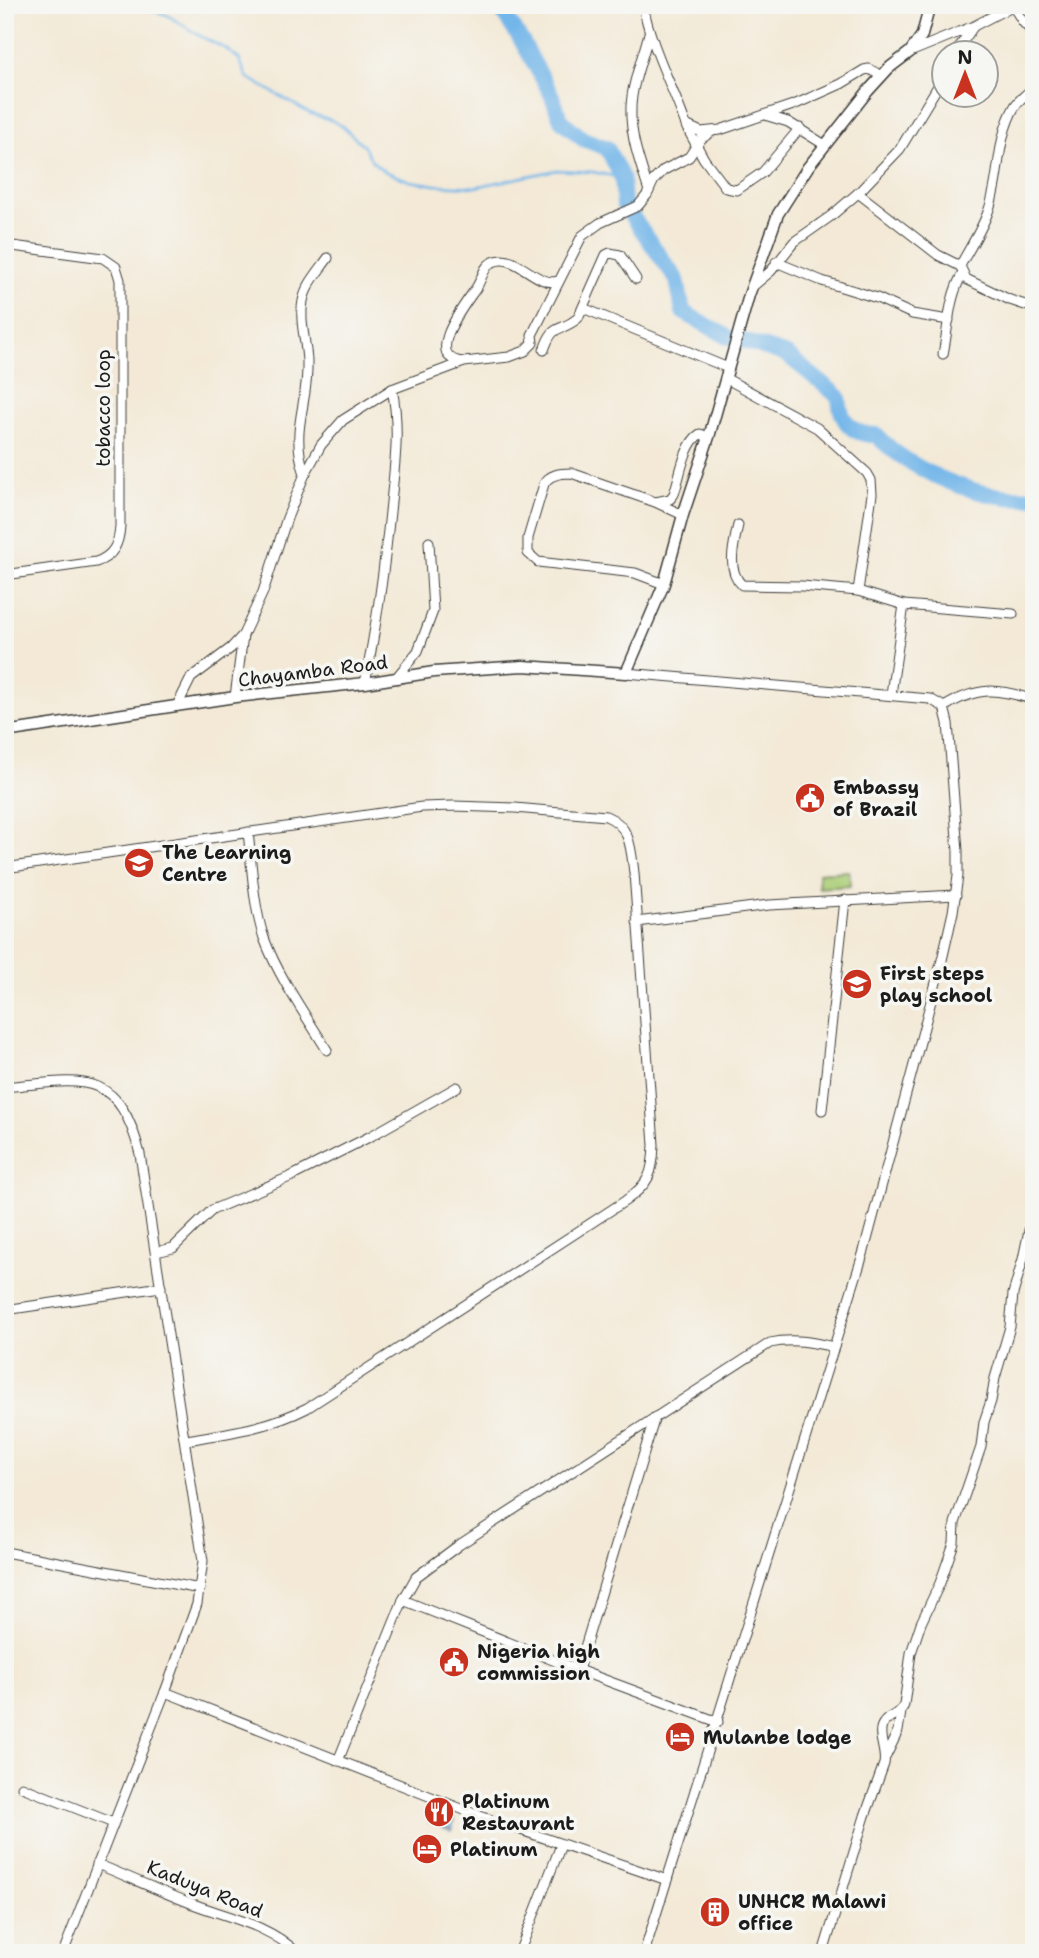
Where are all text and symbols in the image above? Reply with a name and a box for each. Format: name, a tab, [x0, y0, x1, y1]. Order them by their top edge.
north arrow	[930, 38, 1000, 108]
text: N	[957, 45, 973, 70]
street label: tobacco loop	[91, 349, 116, 467]
street label: Chayamba Road	[237, 649, 389, 693]
place label: Embassy of Brazil	[833, 775, 919, 822]
public building icon: Embassy of Brazil	[793, 781, 827, 815]
place label: The Learning Centre	[162, 840, 291, 887]
school or university icon: The Learning Centre	[122, 846, 156, 880]
place label: First steps play school	[880, 961, 993, 1008]
school or university icon: First steps play school	[840, 967, 874, 1001]
place label: Nigeria high commission	[477, 1639, 600, 1686]
public building icon: Nigeria high commission	[437, 1645, 471, 1679]
hotel icon: Mulanbe lodge	[663, 1720, 697, 1754]
place label: Mulanbe lodge	[703, 1725, 852, 1750]
place label: Platinum Restaurant	[462, 1789, 575, 1836]
restaurant icon: Platinum Restaurant	[422, 1795, 456, 1829]
hotel icon: Platinum	[410, 1832, 444, 1866]
place label: Platinum	[450, 1837, 538, 1862]
street label: Kaduya Road	[143, 1854, 267, 1924]
place label: UNHCR Malawi office	[738, 1889, 886, 1936]
building icon: UNHCR Malawi office	[698, 1895, 732, 1929]

